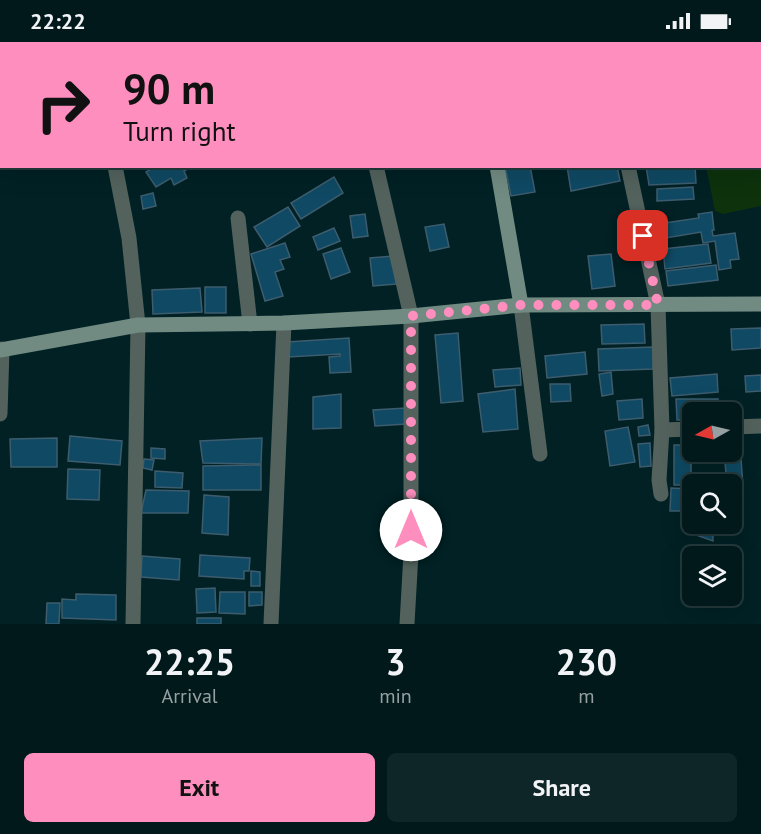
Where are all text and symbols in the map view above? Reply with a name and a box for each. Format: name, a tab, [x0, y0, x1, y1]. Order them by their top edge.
text: 22:22	[30, 7, 86, 35]
text: 90 m	[123, 61, 215, 116]
icon: right	[24, 66, 102, 144]
text: Turn right	[123, 114, 236, 148]
pin	[617, 210, 668, 261]
icon: arrive	[626, 219, 659, 252]
north arrow	[682, 402, 742, 462]
map controls	[682, 402, 742, 606]
button: search	[682, 474, 742, 534]
position arrow	[379, 498, 443, 562]
button: layers	[682, 546, 742, 606]
text: 22:25	[144, 638, 235, 685]
text: 3	[385, 638, 406, 685]
text: 230	[556, 638, 617, 685]
text: Arrival	[162, 683, 218, 709]
text: min	[379, 683, 412, 709]
text: m	[578, 683, 595, 709]
button: Exit	[24, 753, 375, 822]
button: Share	[387, 753, 737, 822]

